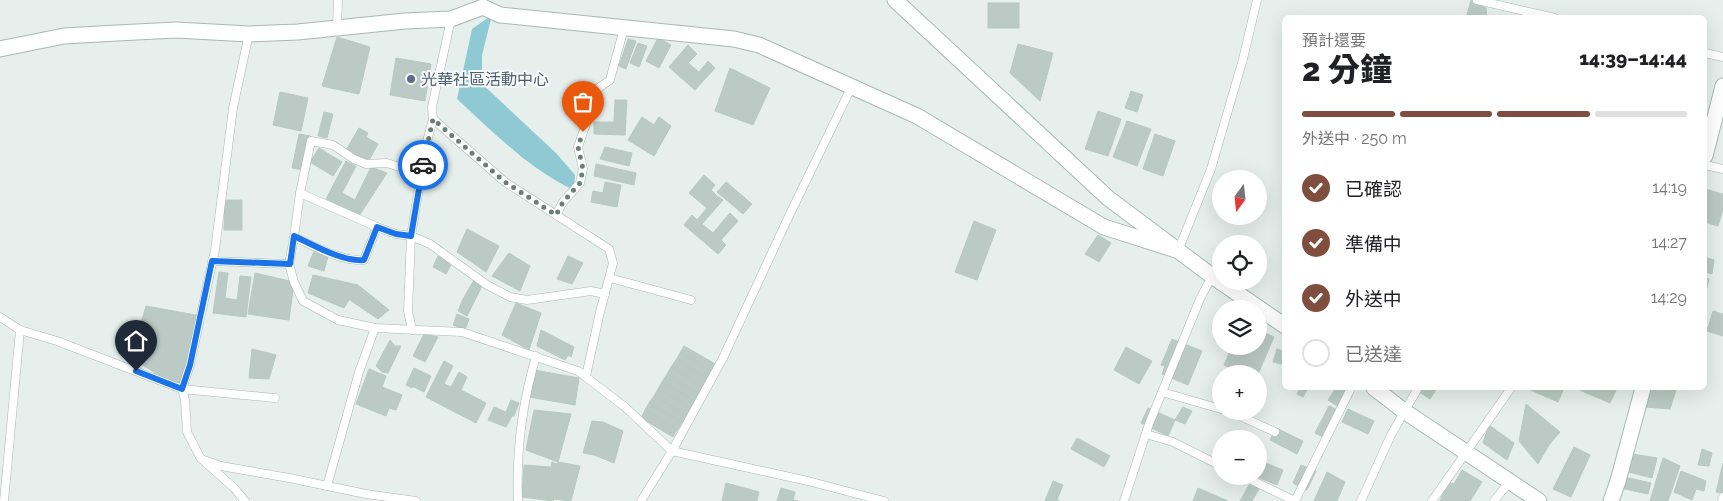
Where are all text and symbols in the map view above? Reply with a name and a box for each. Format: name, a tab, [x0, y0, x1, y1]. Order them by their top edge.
text: 預計還要	[1302, 31, 1366, 50]
text: 14:39–14:44	[1579, 47, 1687, 69]
text: 2 分鐘	[1302, 51, 1392, 88]
place label: 光華社區活動中心	[421, 70, 549, 89]
marker: 光華社區活動中心	[405, 73, 417, 85]
pin	[562, 81, 604, 132]
icon: bag	[569, 88, 597, 116]
text: 外送中 · 250 m	[1302, 129, 1407, 148]
courier	[398, 140, 448, 190]
icon: car	[409, 151, 437, 179]
north arrow	[1212, 170, 1268, 225]
map controls	[1212, 170, 1267, 485]
icon: check	[1302, 174, 1330, 202]
text: 已確認	[1345, 178, 1402, 200]
text: 14:19	[1652, 178, 1687, 197]
icon: check	[1302, 229, 1330, 257]
text: 準備中	[1345, 233, 1402, 255]
text: 14:27	[1652, 233, 1687, 252]
button: locate	[1212, 235, 1267, 290]
icon: check	[1302, 284, 1330, 312]
text: 外送中	[1345, 288, 1402, 310]
text: 14:29	[1651, 288, 1687, 307]
button: layers	[1212, 300, 1267, 355]
pin	[115, 320, 157, 371]
icon: home	[122, 327, 150, 355]
text: 已送達	[1345, 343, 1402, 365]
button: +	[1212, 365, 1267, 420]
button: −	[1212, 430, 1267, 485]

